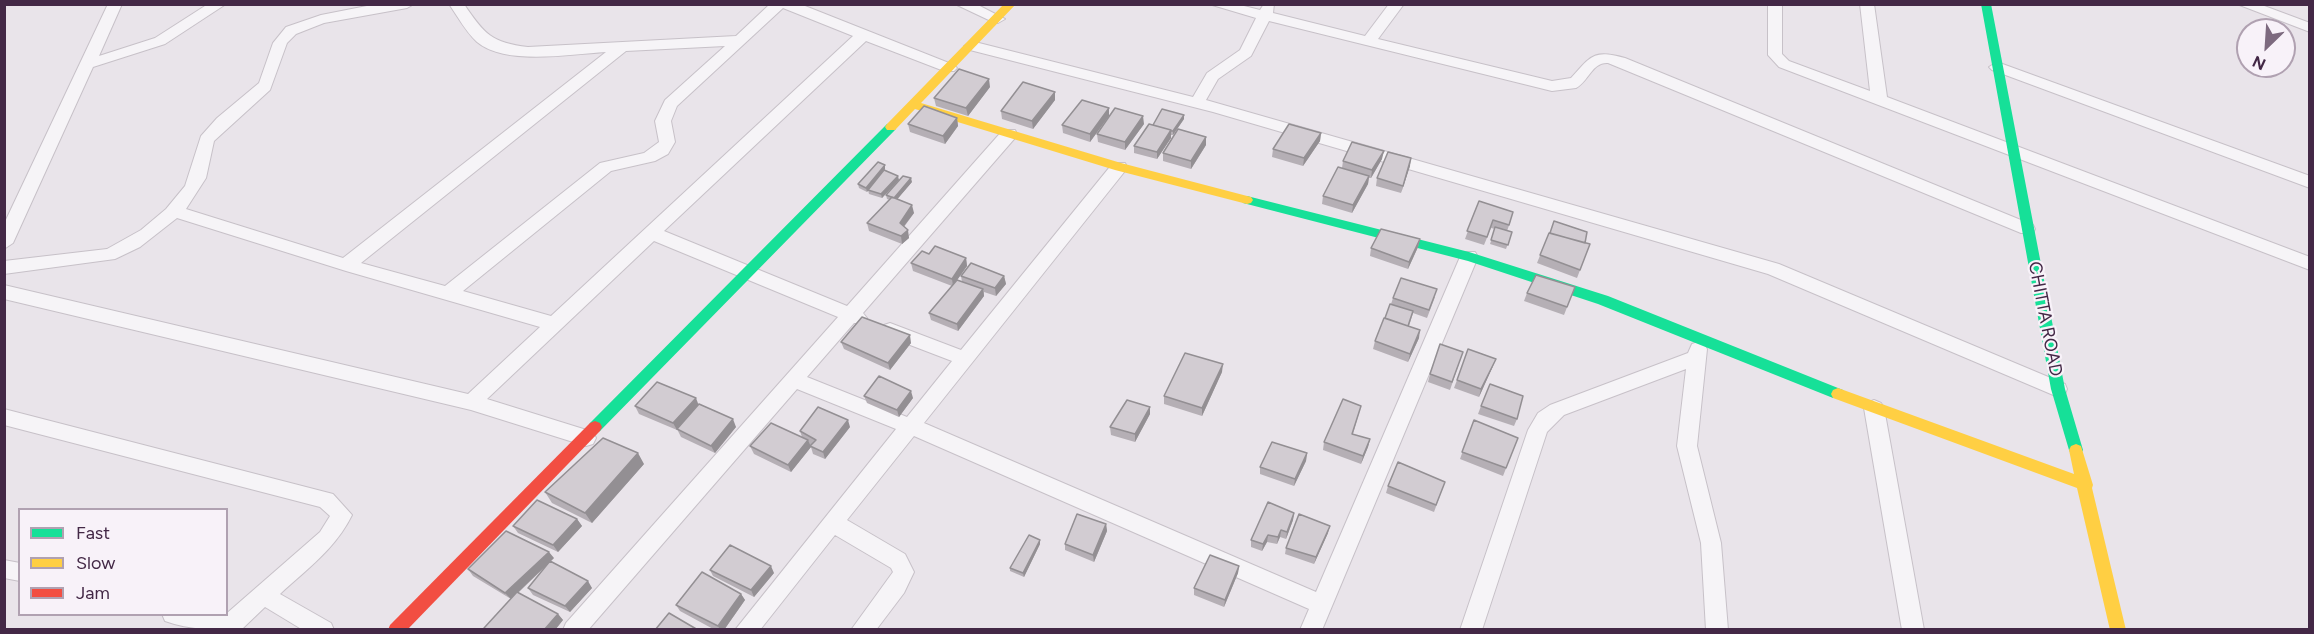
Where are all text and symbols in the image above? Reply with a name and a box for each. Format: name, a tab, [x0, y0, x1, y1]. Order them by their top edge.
north arrow	[2236, 18, 2296, 78]
text: N	[2249, 52, 2269, 74]
street label: CHITTA ROAD	[2023, 260, 2067, 378]
legend	[18, 508, 228, 616]
text: Fast	[76, 522, 110, 544]
text: Slow	[76, 552, 115, 574]
text: Jam	[76, 582, 110, 604]

